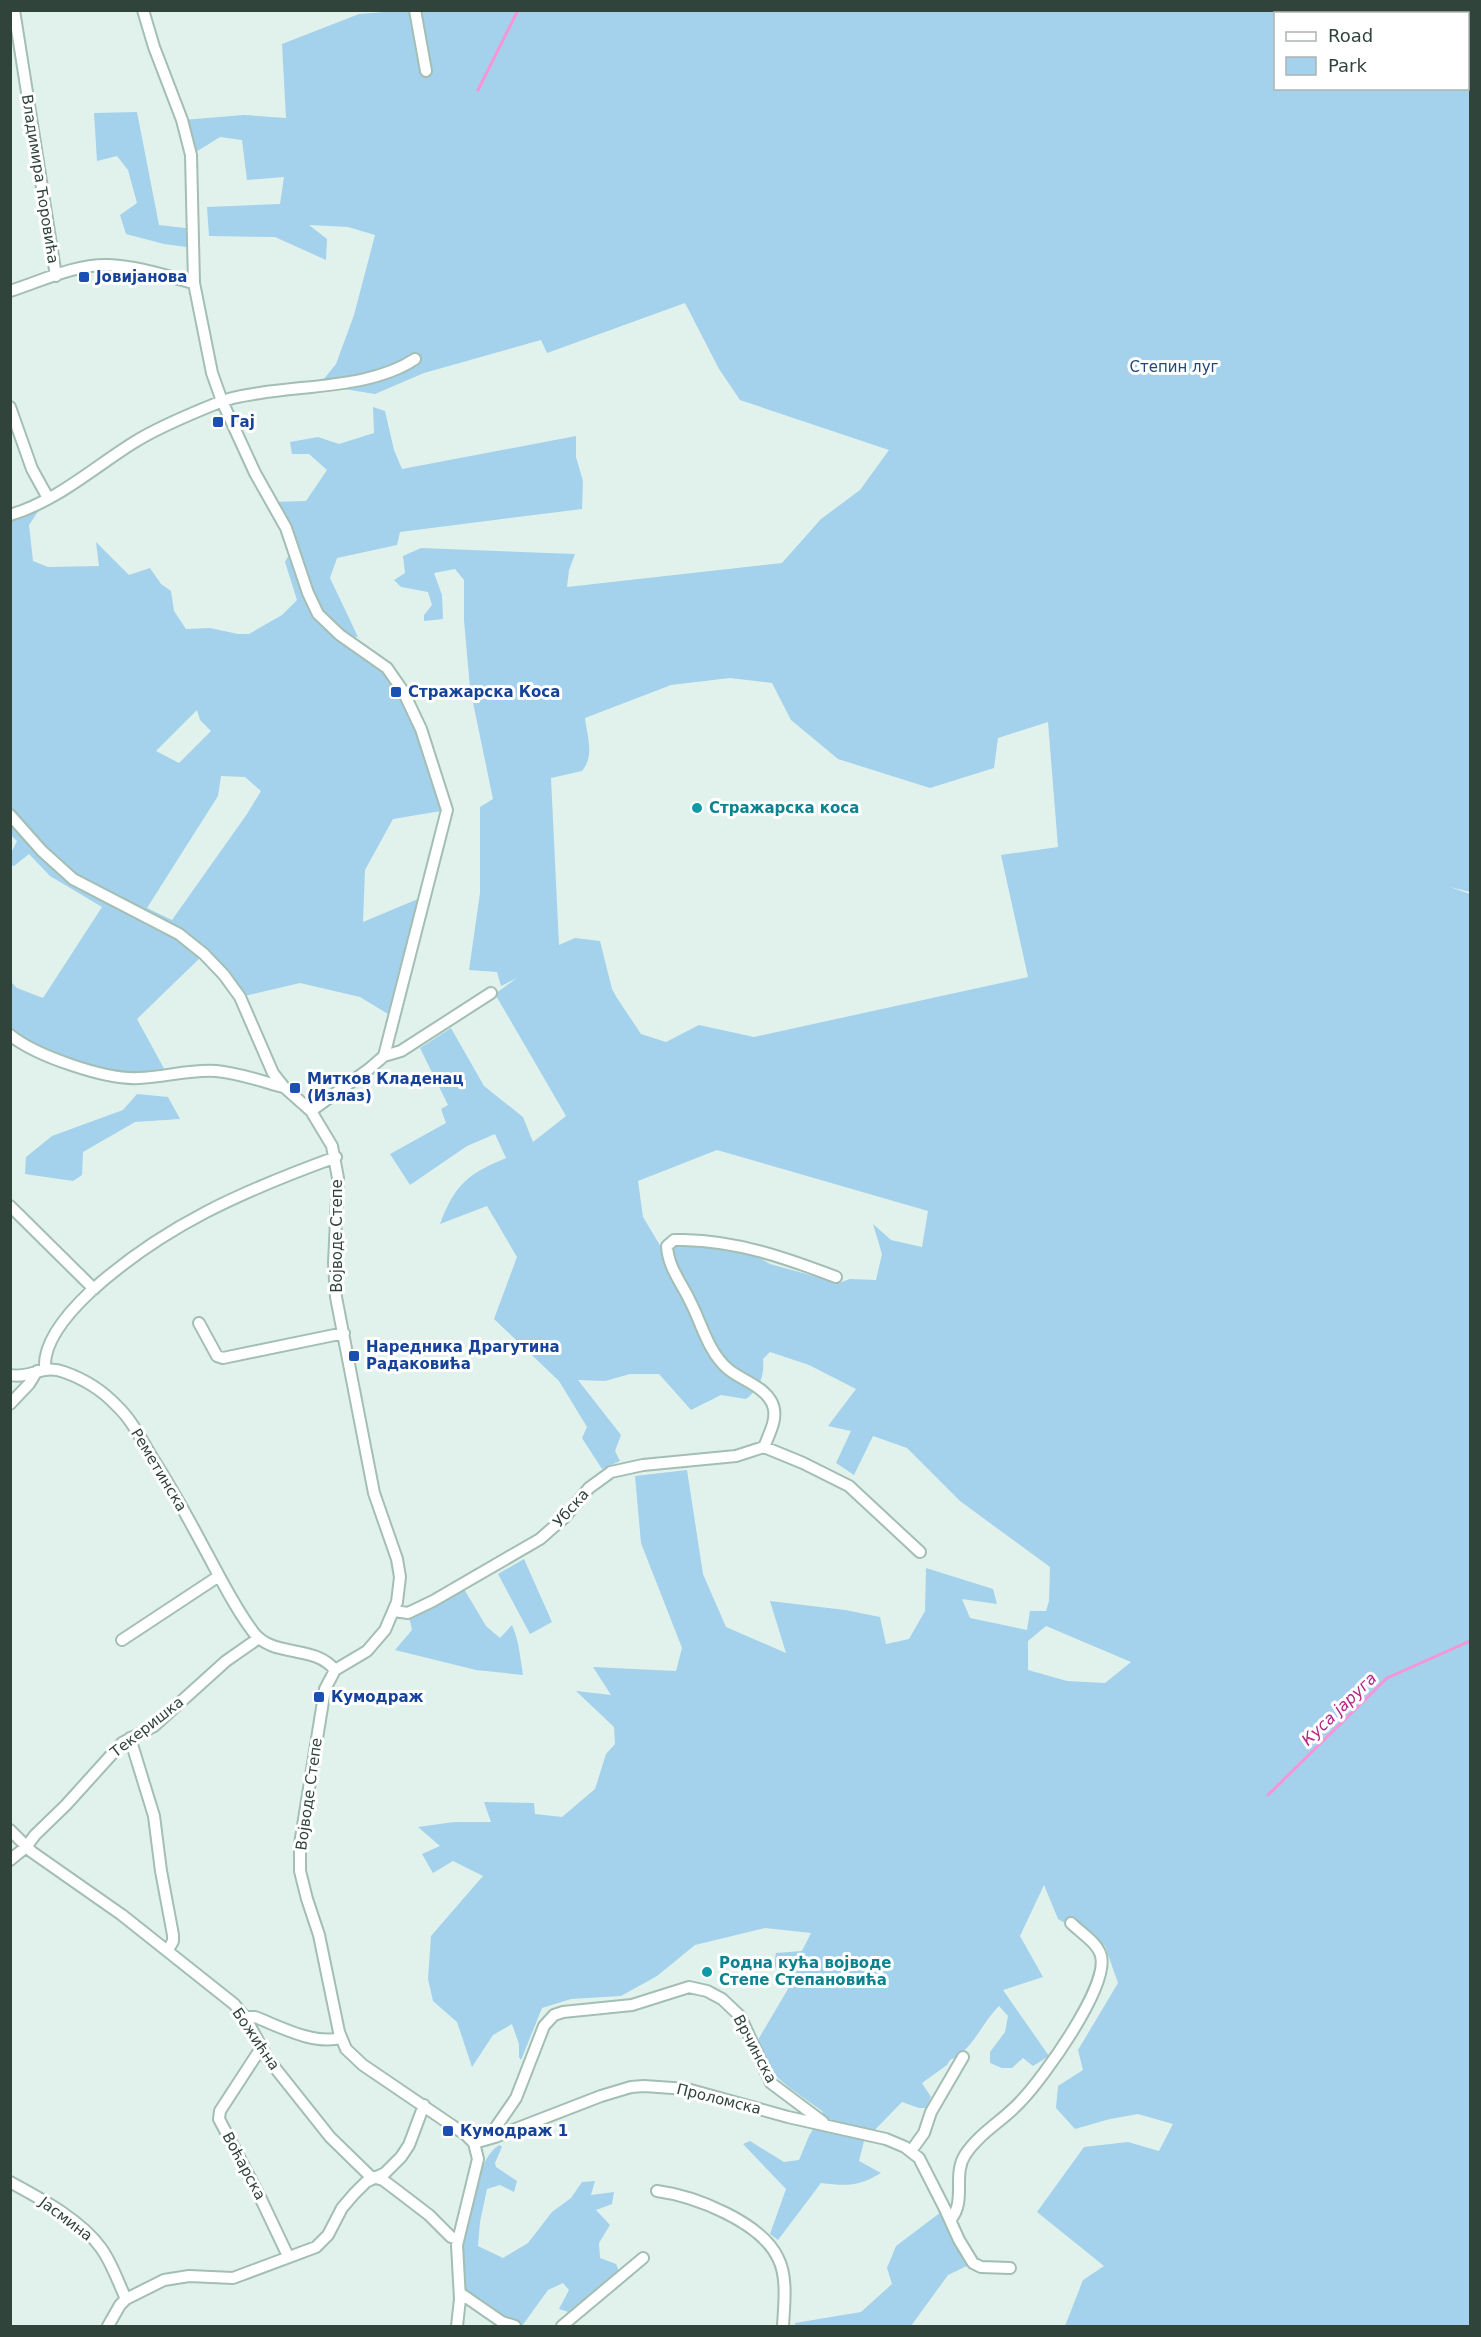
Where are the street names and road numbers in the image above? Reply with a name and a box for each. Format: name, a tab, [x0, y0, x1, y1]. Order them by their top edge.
street label: Владимира Ћоровића	[18, 93, 62, 265]
street label: Војводе Степе	[328, 1179, 346, 1293]
street label: Реметинска	[127, 1425, 191, 1515]
street label: Убска	[549, 1485, 593, 1531]
street label: Текеришка	[106, 1693, 187, 1762]
street label: Војводе Степе	[292, 1737, 326, 1851]
street label: Божићна	[229, 2004, 283, 2074]
street label: Врчинска	[730, 2012, 780, 2086]
street label: Проломска	[675, 2080, 763, 2118]
street label: Воћарска	[219, 2129, 269, 2203]
street label: Јасмина	[35, 2193, 96, 2245]

